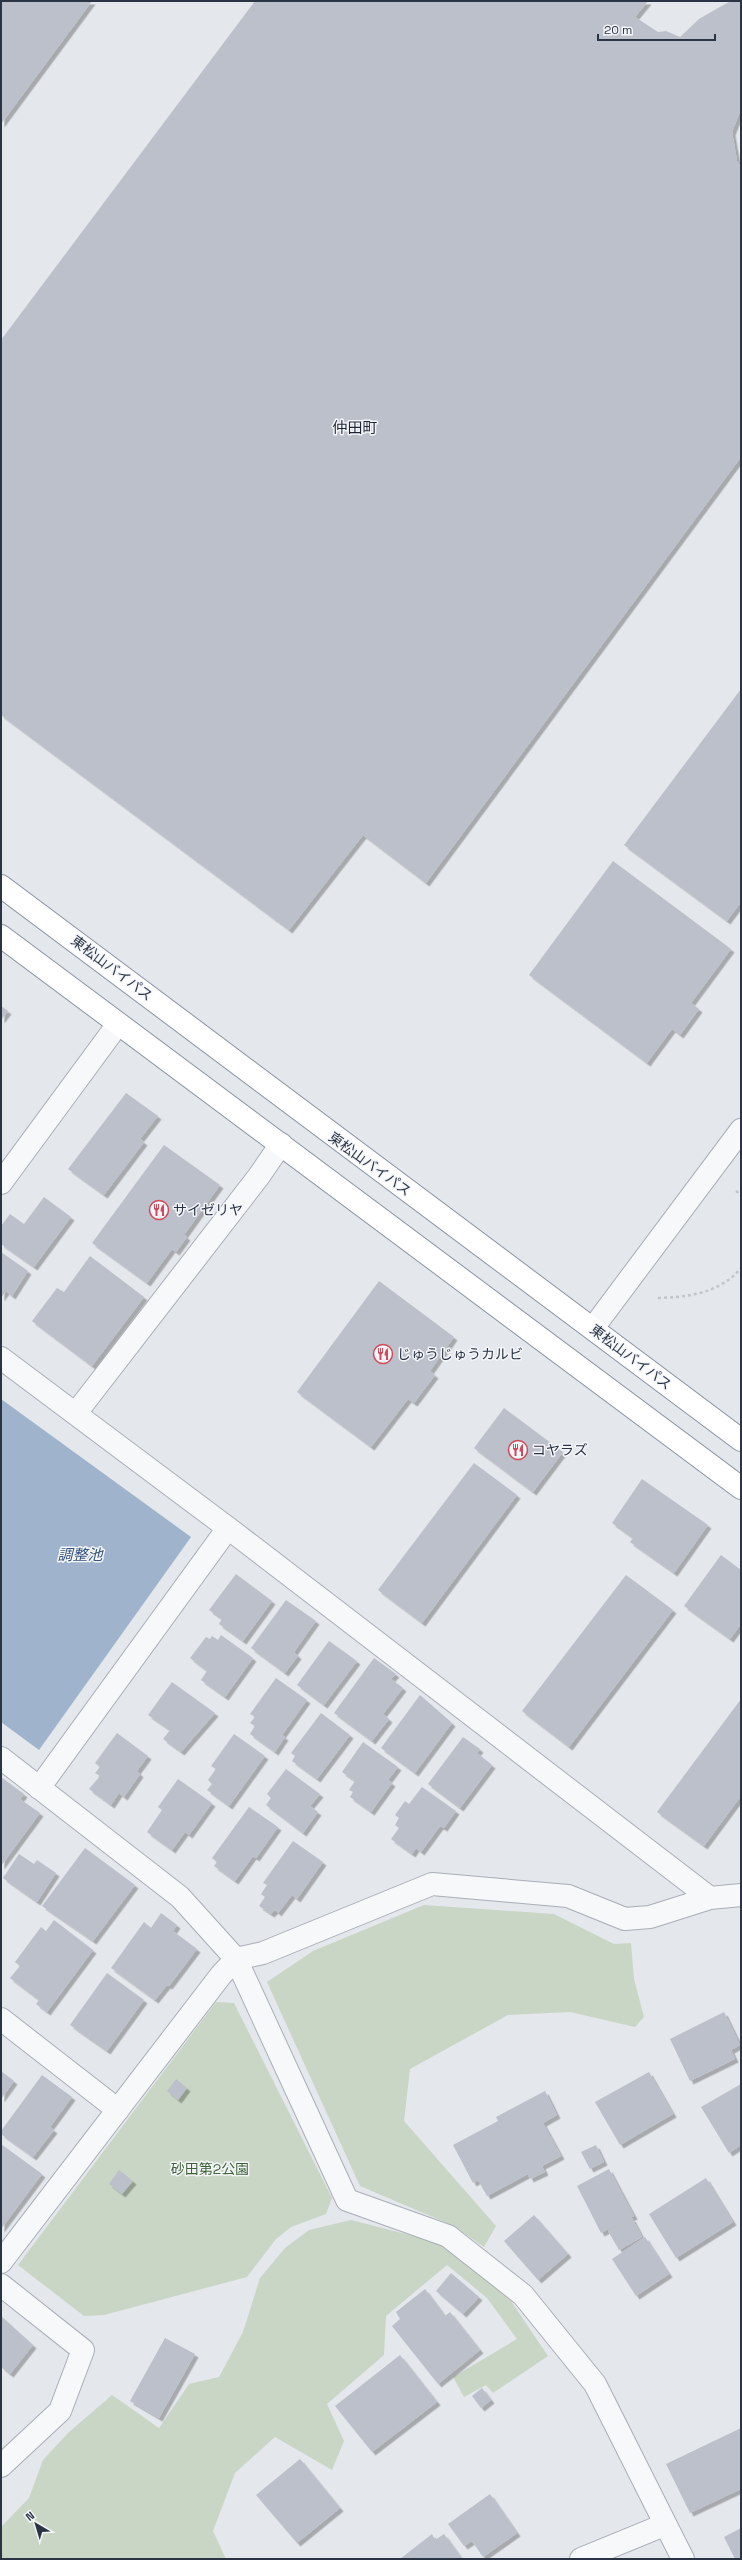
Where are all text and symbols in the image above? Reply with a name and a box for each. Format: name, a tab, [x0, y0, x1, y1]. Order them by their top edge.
scale bar	[598, 16, 715, 42]
text: 20 m	[604, 22, 632, 38]
district label: 仲田町	[332, 418, 378, 437]
street label: 東松山バイパス	[68, 931, 156, 1005]
street label: 東松山バイパス	[325, 1128, 415, 1200]
restaurant icon: サイゼリヤ	[148, 1199, 170, 1221]
place label: サイゼリヤ	[173, 1201, 243, 1219]
street label: 東松山バイパス	[587, 1320, 675, 1394]
restaurant icon: じゅうじゅうカルビ	[372, 1343, 394, 1365]
place label: じゅうじゅうカルビ	[397, 1345, 523, 1363]
restaurant icon: コヤラズ	[507, 1439, 529, 1461]
place label: コヤラズ	[532, 1441, 588, 1459]
water label: 調整池	[57, 1545, 104, 1564]
park label: 砂田第2公園	[171, 2160, 249, 2178]
north arrow	[16, 2504, 56, 2544]
text: N	[23, 2508, 37, 2524]

